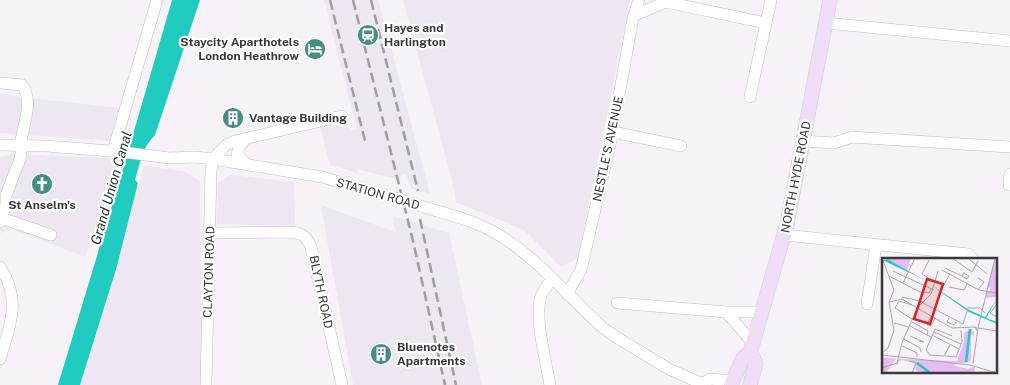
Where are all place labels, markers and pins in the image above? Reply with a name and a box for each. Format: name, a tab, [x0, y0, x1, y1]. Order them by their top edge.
place label: Hayes and Harlington	[384, 21, 446, 49]
station icon: Hayes and Harlington	[356, 23, 380, 47]
place label: Staycity Aparthotels London Heathrow	[180, 35, 300, 63]
hotel icon: Staycity Aparthotels London Heathrow	[303, 37, 327, 61]
building icon: Vantage Building	[221, 106, 245, 130]
place label: Vantage Building	[249, 111, 347, 125]
church icon: St Anselm's	[30, 172, 54, 196]
place label: St Anselm's	[8, 198, 76, 212]
place label: Bluenotes Apartments	[397, 340, 466, 368]
building icon: Bluenotes Apartments	[369, 342, 393, 366]

